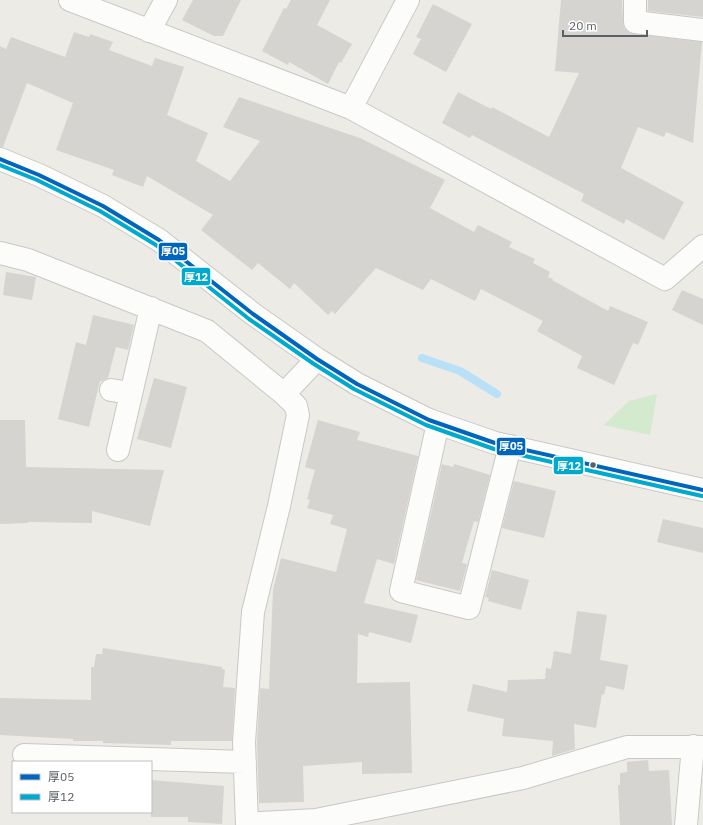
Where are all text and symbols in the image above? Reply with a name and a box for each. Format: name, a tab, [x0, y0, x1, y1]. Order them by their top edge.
scale bar	[563, 12, 647, 38]
text: 20 m	[569, 18, 597, 33]
line badge: 厚05	[158, 242, 188, 261]
text: 厚05	[161, 244, 185, 258]
line badge: 厚12	[181, 267, 211, 286]
text: 厚12	[184, 270, 208, 284]
line badge: 厚05	[496, 437, 526, 456]
text: 厚05	[499, 439, 523, 453]
line badge: 厚12	[553, 456, 584, 475]
text: 厚12	[557, 459, 581, 473]
unlabelled marker	[588, 460, 598, 470]
legend	[12, 761, 152, 813]
text: 厚05	[48, 769, 74, 784]
text: 厚12	[48, 789, 74, 804]

